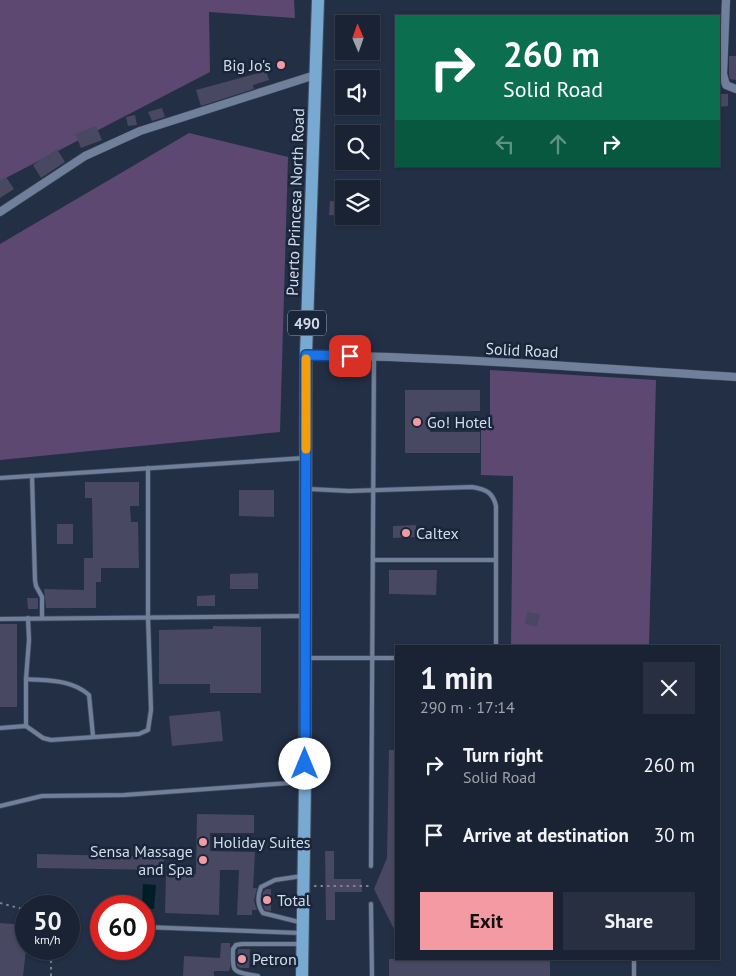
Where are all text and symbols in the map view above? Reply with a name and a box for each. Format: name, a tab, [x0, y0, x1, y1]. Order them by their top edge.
north arrow	[335, 15, 380, 60]
map controls	[335, 15, 380, 225]
text: 260 m	[503, 31, 600, 77]
icon: right	[420, 35, 485, 100]
place label: Big Jo's	[223, 55, 271, 75]
marker: Big Jo's	[275, 59, 287, 71]
button: sound	[335, 70, 380, 115]
text: Solid Road	[503, 75, 603, 103]
street label: Puerto Princesa North Road	[282, 108, 308, 296]
button: search	[335, 125, 380, 170]
icon: left	[491, 130, 519, 158]
icon: ahead	[544, 130, 572, 158]
icon: right	[597, 130, 625, 158]
button: layers	[335, 180, 380, 225]
road number: 490	[288, 310, 326, 336]
pin	[329, 335, 371, 377]
street label: Solid Road	[485, 338, 559, 362]
icon: arrive	[336, 342, 364, 370]
place label: Go! Hotel	[427, 412, 492, 432]
marker: Go! Hotel	[411, 416, 423, 428]
place label: Caltex	[416, 523, 459, 543]
marker: Caltex	[400, 527, 412, 539]
text: 1 min	[420, 658, 493, 697]
button: close	[643, 662, 695, 714]
text: 290 m · 17:14	[420, 697, 515, 717]
position arrow	[278, 737, 330, 789]
text: Turn right	[463, 743, 543, 767]
icon: right	[420, 751, 448, 779]
text: 260 m	[643, 753, 695, 777]
text: Solid Road	[463, 767, 536, 787]
icon: arrive	[420, 821, 448, 849]
text: Arrive at destination	[463, 823, 629, 847]
text: 30 m	[654, 823, 695, 847]
place label: Holiday Suites	[213, 832, 311, 852]
marker: Holiday Suites	[197, 836, 209, 848]
place label: Sensa Massage and Spa	[90, 841, 193, 879]
marker: Sensa Massage and Spa	[197, 854, 209, 866]
place label: Total	[277, 890, 311, 910]
button: Exit	[420, 892, 553, 950]
button: Share	[563, 892, 695, 950]
marker: Total	[261, 894, 273, 906]
speed limit sign: 60	[90, 895, 155, 960]
text: 50	[33, 905, 62, 937]
text: km/h	[34, 932, 61, 947]
place label: Petron	[252, 949, 297, 969]
marker: Petron	[236, 953, 248, 965]

